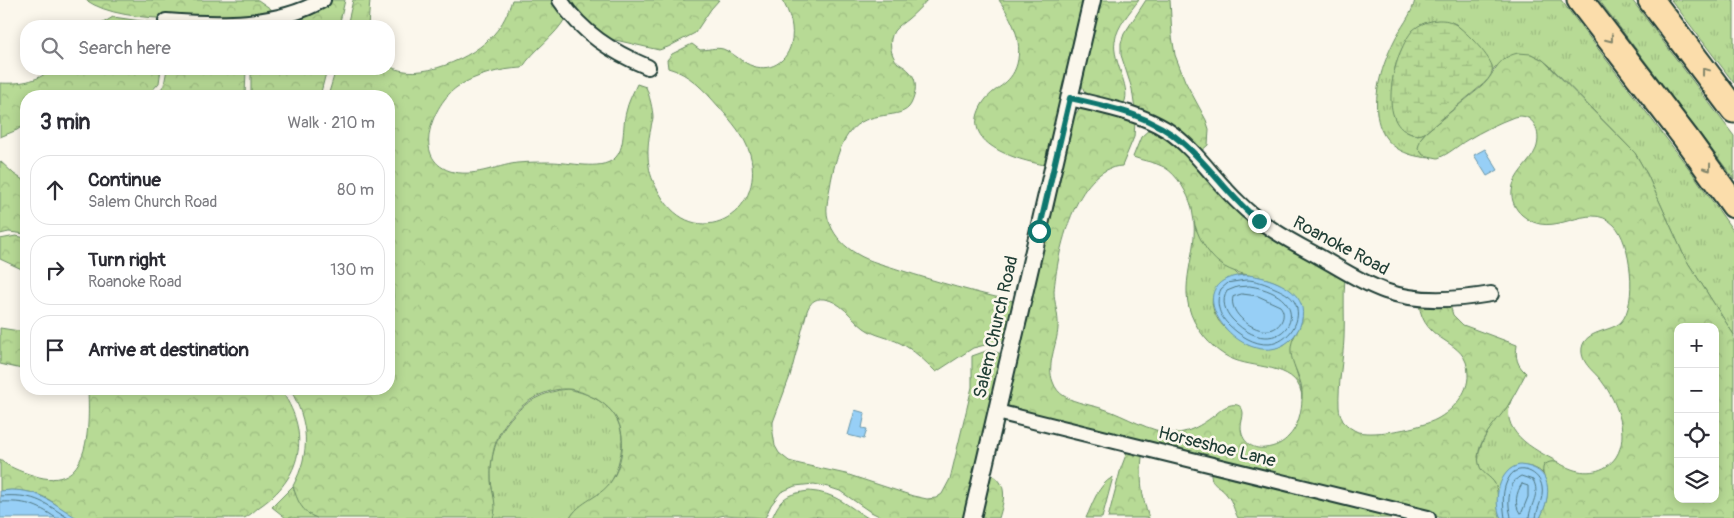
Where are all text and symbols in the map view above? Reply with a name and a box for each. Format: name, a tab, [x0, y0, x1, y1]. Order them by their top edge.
search box	[20, 20, 395, 75]
one-way arrow	[1604, 33, 1612, 42]
icon: search	[38, 34, 66, 62]
text: Search here	[78, 36, 171, 60]
one-way arrow	[1702, 67, 1711, 77]
text: 3 min	[40, 109, 90, 136]
text: Walk · 210 m	[287, 113, 375, 133]
one-way arrow	[1702, 162, 1711, 172]
text: Continue	[88, 168, 161, 192]
icon: ahead	[41, 176, 69, 204]
text: 80 m	[337, 180, 374, 200]
text: Salem Church Road	[88, 192, 217, 212]
route end	[1248, 210, 1271, 233]
street label: Roanoke Road	[1289, 211, 1393, 281]
route start	[1028, 220, 1051, 243]
text: Turn right	[88, 248, 166, 272]
street label: Salem Church Road	[968, 254, 1024, 400]
icon: right	[41, 256, 69, 284]
text: 130 m	[330, 260, 374, 280]
text: Roanoke Road	[88, 272, 182, 292]
map controls	[1674, 323, 1719, 503]
button: +	[1674, 323, 1719, 368]
icon: arrive	[41, 336, 69, 364]
text: Arrive at destination	[88, 338, 249, 362]
button: −	[1674, 368, 1719, 413]
button: locate	[1674, 413, 1719, 458]
street label: Horseshoe Lane	[1156, 421, 1278, 473]
button: layers	[1674, 458, 1719, 503]

